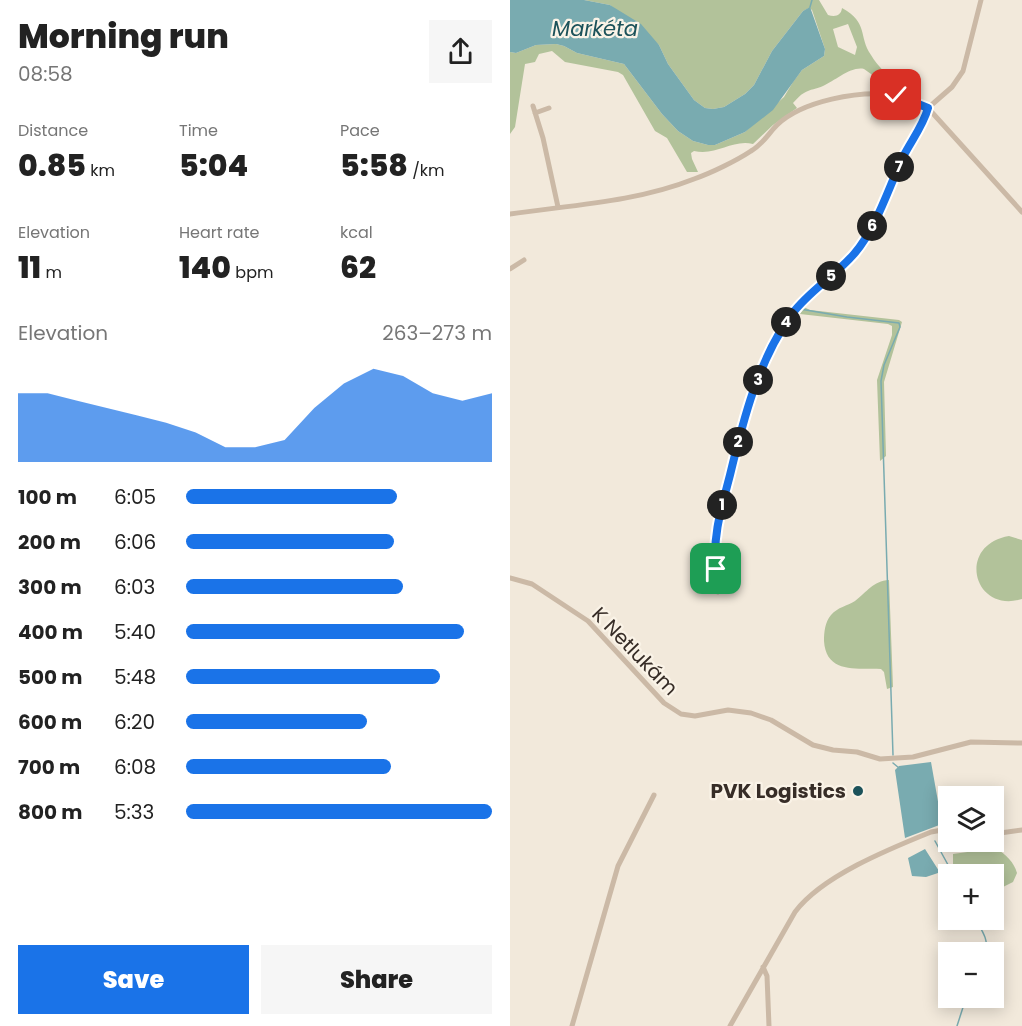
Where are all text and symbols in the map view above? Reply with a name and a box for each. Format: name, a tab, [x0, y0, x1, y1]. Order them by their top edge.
text: Morning run	[18, 13, 229, 60]
water label: Markéta	[552, 14, 638, 43]
button: share	[429, 20, 492, 83]
text: 08:58	[18, 60, 73, 88]
pin	[870, 69, 921, 120]
icon: check	[879, 78, 912, 111]
text: Distance	[18, 119, 88, 142]
text: Time	[179, 119, 218, 142]
text: Pace	[340, 119, 380, 142]
text: 0.85	[18, 144, 86, 187]
text: 5:04	[179, 144, 248, 187]
text: 5:58	[340, 144, 408, 187]
pin: 7	[884, 152, 914, 182]
text: 7	[895, 155, 903, 178]
text: km	[86, 159, 115, 182]
text: /km	[408, 159, 445, 182]
pin: 6	[857, 211, 887, 241]
text: 6	[867, 214, 877, 237]
text: Elevation	[18, 221, 90, 244]
text: Heart rate	[179, 221, 259, 244]
text: kcal	[340, 221, 373, 244]
text: 11	[18, 246, 41, 289]
text: 140	[179, 246, 231, 289]
text: 62	[340, 246, 376, 289]
text: m	[41, 261, 62, 284]
text: bpm	[231, 261, 273, 284]
pin: 5	[816, 261, 846, 291]
text: 5	[826, 264, 836, 287]
pin: 4	[771, 307, 801, 337]
text: 4	[781, 310, 791, 333]
text: Elevation	[18, 319, 108, 347]
text: 263–273 m	[382, 319, 492, 347]
pin: 3	[743, 365, 773, 395]
text: 3	[753, 368, 763, 391]
pin: 2	[723, 427, 753, 457]
text: 2	[733, 430, 743, 453]
text: 100 m	[18, 483, 77, 511]
text: 6:05	[114, 483, 156, 511]
pin: 1	[707, 490, 737, 520]
text: 1	[719, 493, 725, 516]
text: 200 m	[18, 528, 81, 556]
text: 6:06	[114, 528, 156, 556]
pin	[690, 543, 741, 594]
icon: arrive	[699, 552, 732, 585]
text: 300 m	[18, 573, 82, 601]
text: 6:03	[114, 573, 155, 601]
street label: K Netlukám	[586, 601, 684, 701]
text: 400 m	[18, 618, 83, 646]
text: 5:40	[114, 618, 156, 646]
text: 500 m	[18, 663, 83, 691]
text: 5:48	[114, 663, 156, 691]
text: 600 m	[18, 708, 82, 736]
text: 6:20	[114, 708, 155, 736]
text: 700 m	[18, 753, 80, 781]
text: 6:08	[114, 753, 156, 781]
place label: PVK Logistics	[711, 777, 846, 805]
marker: PVK Logistics	[851, 784, 865, 798]
map controls	[938, 786, 1004, 1008]
button: layers	[938, 786, 1004, 852]
text: 800 m	[18, 798, 82, 826]
text: 5:33	[114, 798, 154, 826]
button: +	[938, 864, 1004, 930]
button: −	[938, 942, 1004, 1008]
button: Save	[18, 945, 249, 1014]
button: Share	[261, 945, 492, 1014]

